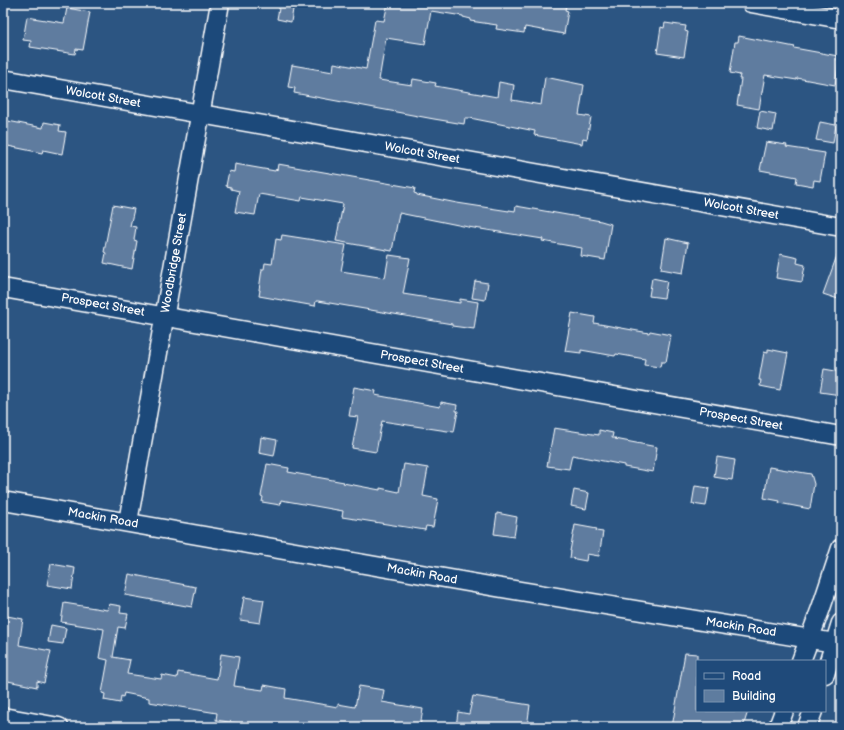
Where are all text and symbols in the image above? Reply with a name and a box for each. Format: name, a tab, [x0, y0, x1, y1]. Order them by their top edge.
street label: Wolcott Street	[64, 83, 142, 111]
street label: Wolcott Street	[383, 139, 461, 167]
street label: Wolcott Street	[702, 195, 780, 223]
street label: Woodbridge Street	[158, 211, 190, 314]
street label: Prospect Street	[60, 290, 146, 320]
street label: Prospect Street	[379, 347, 465, 377]
street label: Prospect Street	[698, 404, 784, 434]
street label: Mackin Road	[67, 504, 140, 532]
street label: Mackin Road	[386, 560, 459, 588]
street label: Mackin Road	[705, 614, 777, 640]
legend	[696, 660, 826, 712]
text: Road	[732, 669, 761, 684]
text: Building	[732, 689, 776, 704]

